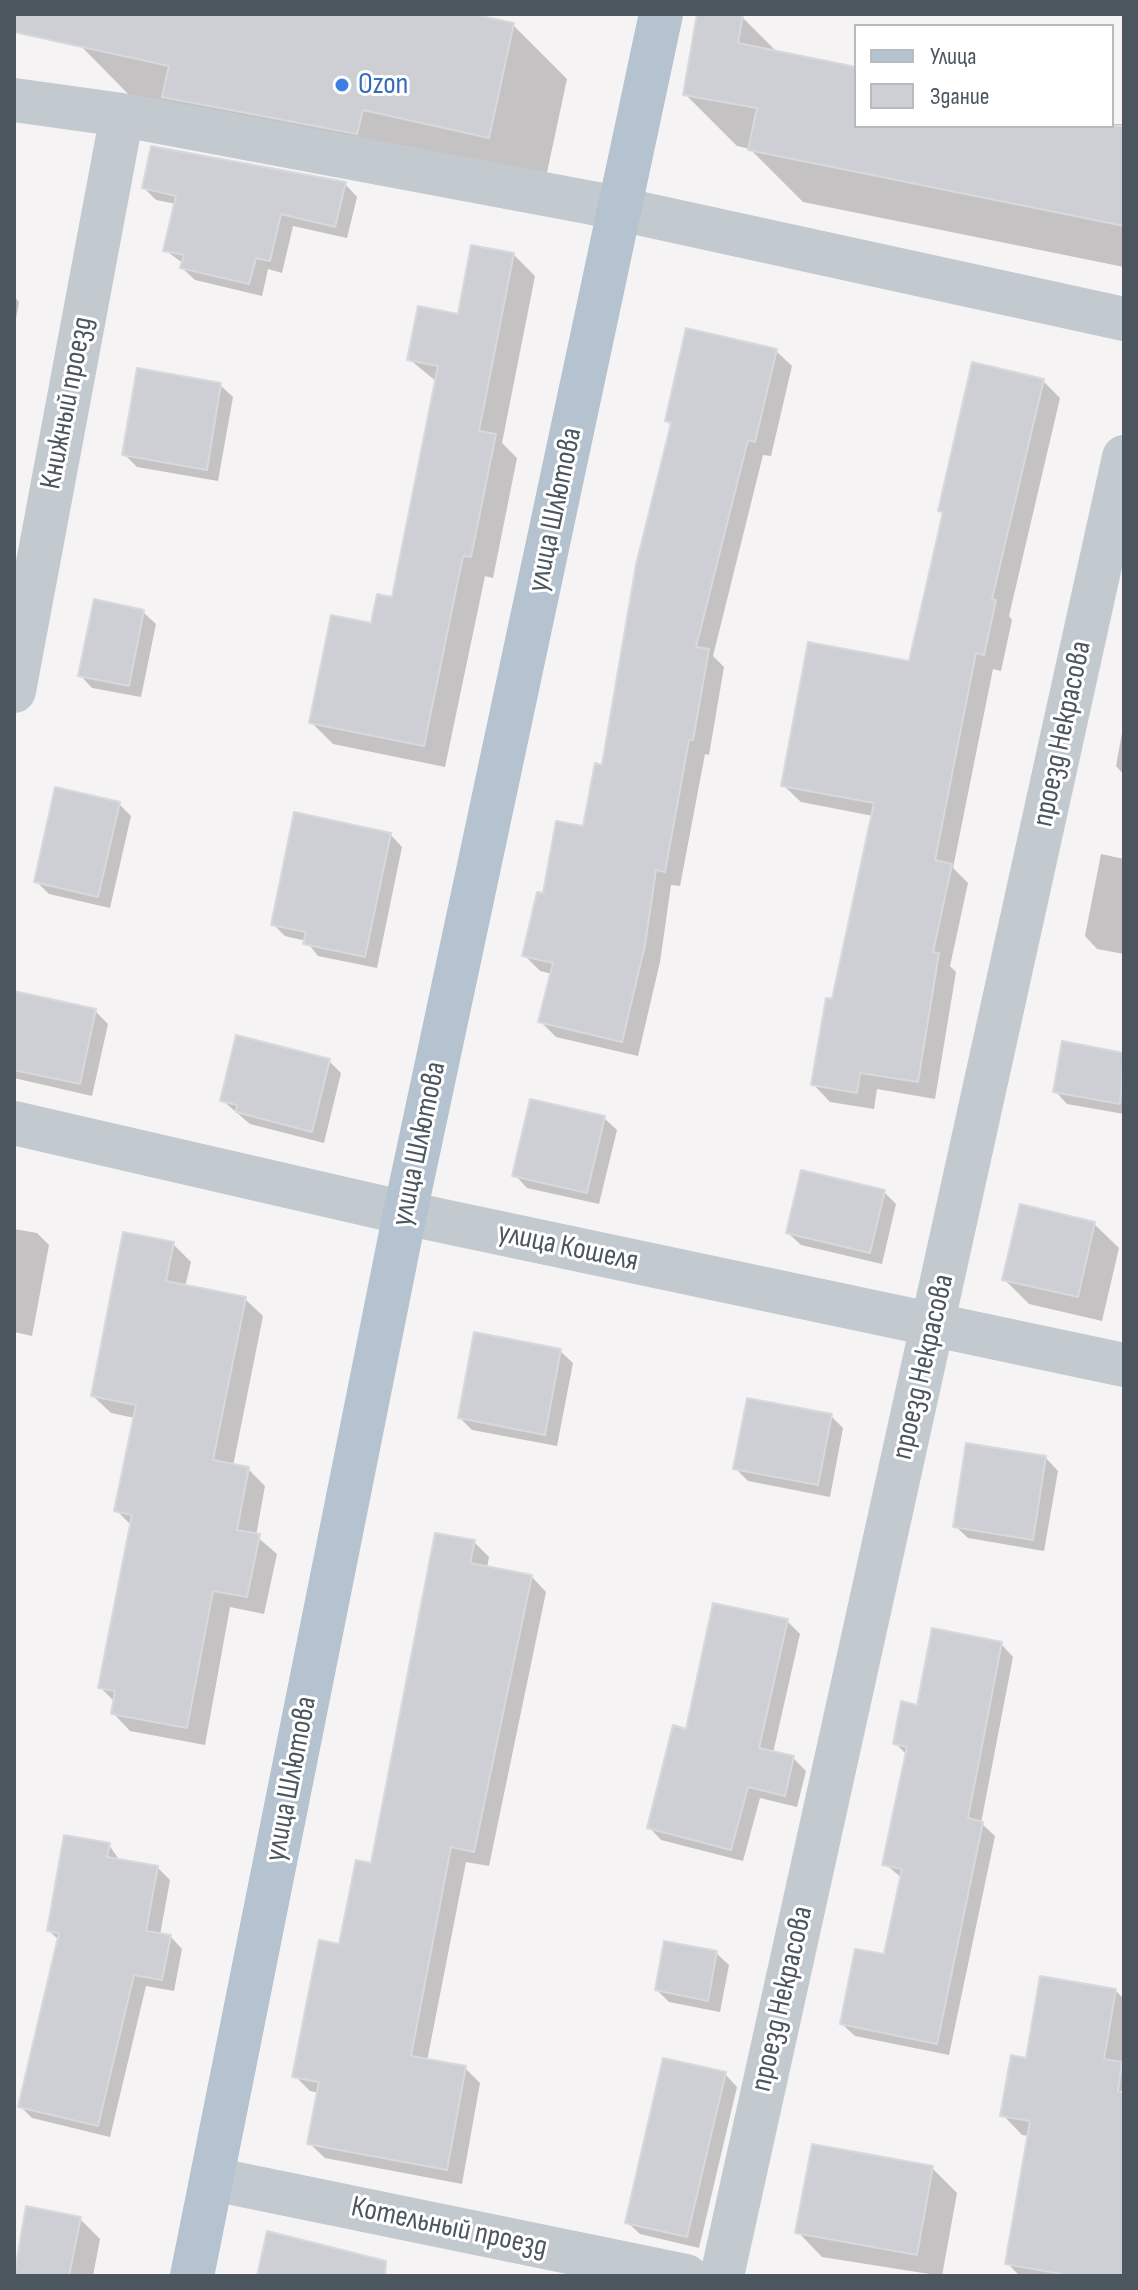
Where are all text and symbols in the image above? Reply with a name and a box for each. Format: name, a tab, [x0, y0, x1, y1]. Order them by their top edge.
legend	[854, 24, 1114, 128]
text: Улица	[930, 42, 976, 71]
place label: Ozon	[358, 67, 408, 103]
marker: Ozon	[333, 76, 351, 94]
text: Здание	[930, 82, 989, 111]
street label: Книжный проезд	[34, 314, 102, 492]
street label: улица Шлютова	[521, 425, 591, 595]
street label: проезд Некрасова	[1026, 638, 1100, 830]
street label: улица Шлютова	[385, 1059, 455, 1229]
street label: улица Кошеля	[495, 1216, 641, 1280]
street label: проезд Некрасова	[885, 1271, 963, 1463]
street label: улица Шлютова	[258, 1694, 326, 1864]
street label: проезд Некрасова	[744, 1903, 822, 2095]
street label: Котельный проезд	[348, 2190, 550, 2266]

